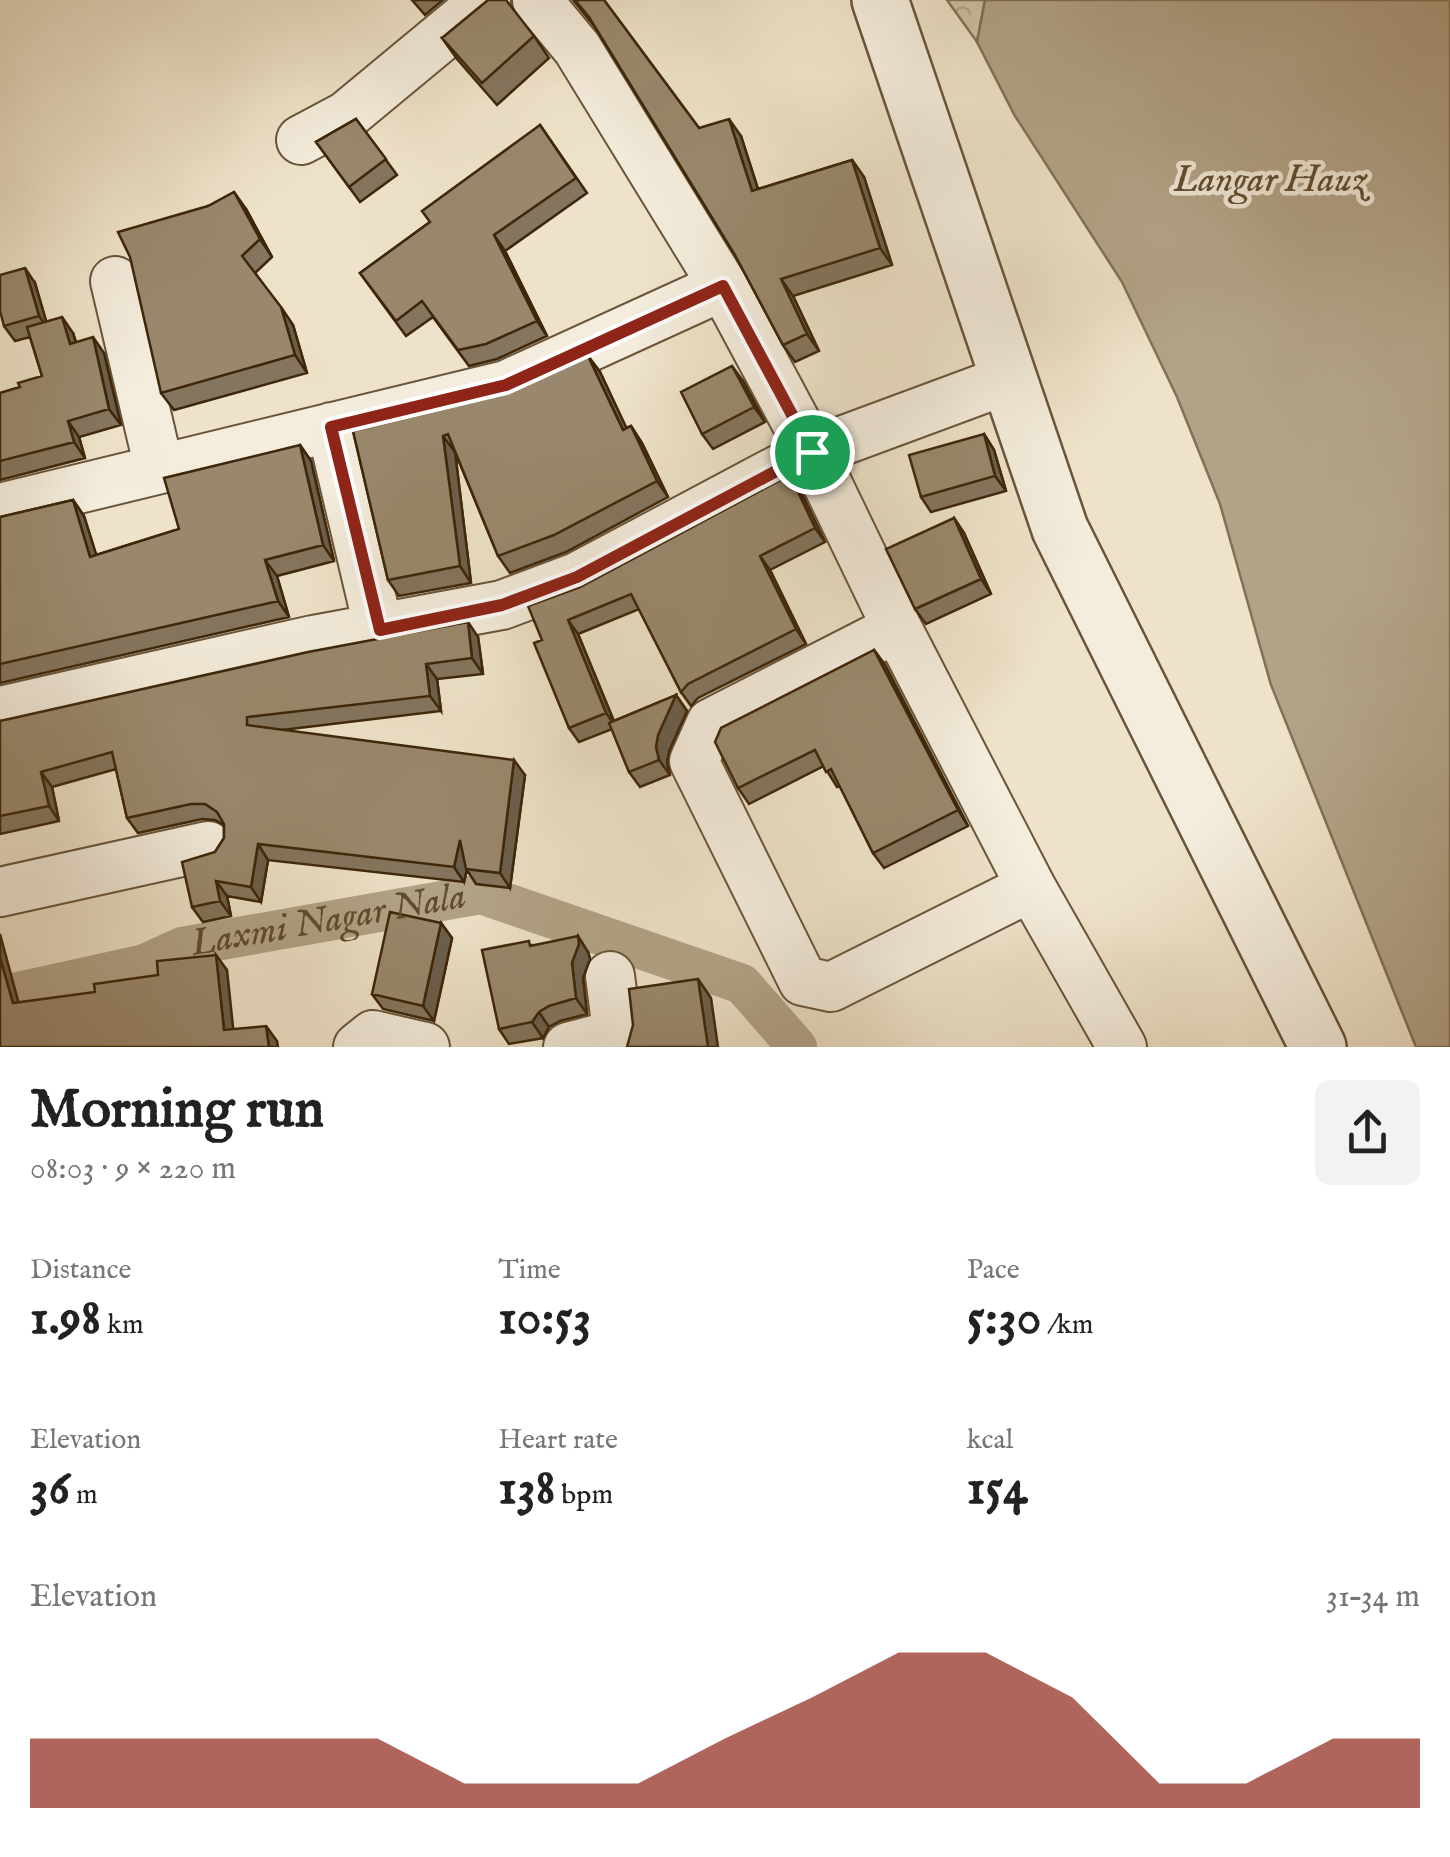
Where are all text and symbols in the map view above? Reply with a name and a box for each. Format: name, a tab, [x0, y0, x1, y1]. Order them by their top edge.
water label: Langar Hauz	[1173, 157, 1370, 205]
pin	[770, 410, 855, 495]
icon: arrive	[785, 425, 840, 480]
water label: Laxmi Nagar Nala	[186, 873, 470, 969]
text: Morning run	[30, 1076, 324, 1146]
button: share	[1315, 1080, 1420, 1185]
text: 08:03 · 9 × 220 m	[30, 1149, 236, 1190]
text: Distance	[30, 1253, 131, 1288]
text: Time	[498, 1253, 561, 1288]
text: Pace	[967, 1253, 1020, 1288]
text: 1.98	[30, 1288, 101, 1351]
text: 10:53	[498, 1288, 591, 1351]
text: 5:30	[967, 1288, 1041, 1351]
text: km	[101, 1308, 144, 1343]
text: /km	[1041, 1308, 1093, 1343]
text: Elevation	[30, 1423, 141, 1458]
text: Heart rate	[498, 1423, 618, 1458]
text: kcal	[967, 1423, 1013, 1458]
text: 36	[30, 1458, 70, 1521]
text: 138	[498, 1458, 555, 1521]
text: 154	[967, 1458, 1028, 1521]
text: m	[70, 1478, 98, 1513]
text: bpm	[555, 1478, 613, 1513]
text: Elevation	[30, 1577, 157, 1618]
text: 31–34 m	[1326, 1577, 1420, 1618]

